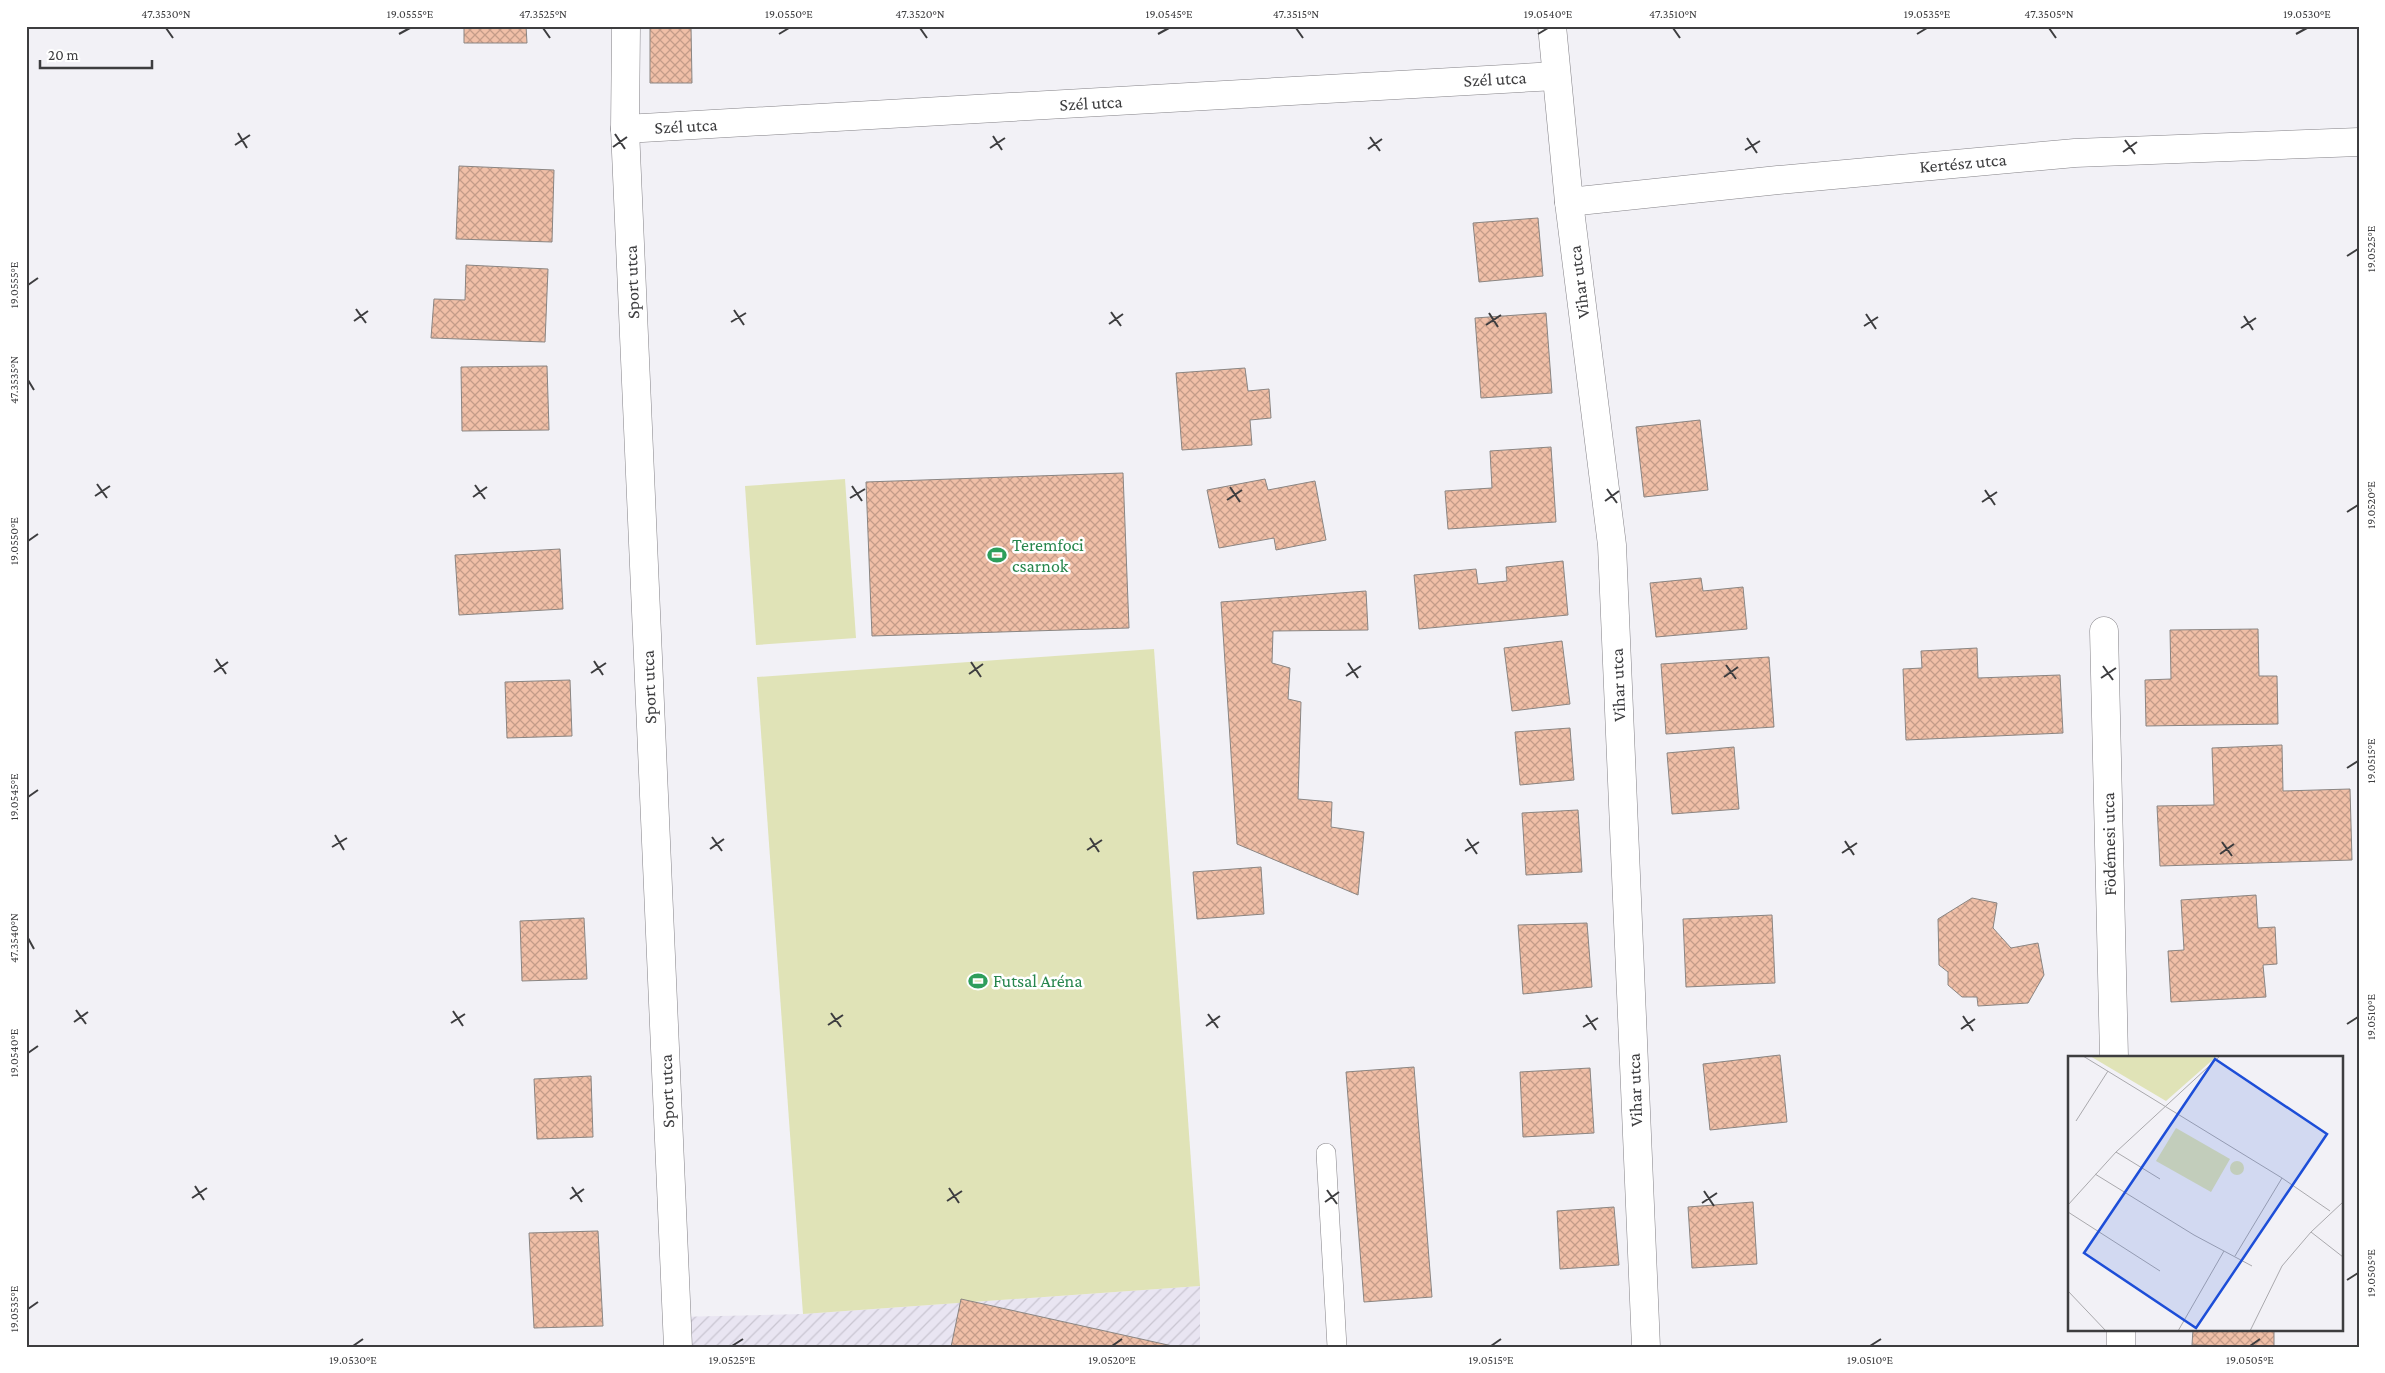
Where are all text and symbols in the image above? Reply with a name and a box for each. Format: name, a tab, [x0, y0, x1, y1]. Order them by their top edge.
text: 47.3530°N	[141, 7, 191, 21]
text: 19.0555°E	[387, 7, 434, 21]
text: 47.3525°N	[519, 7, 567, 21]
text: 19.0550°E	[765, 7, 813, 21]
text: 47.3520°N	[895, 7, 945, 21]
text: 19.0545°E	[1145, 7, 1193, 21]
text: 47.3515°N	[1273, 7, 1319, 21]
text: 19.0540°E	[1524, 7, 1573, 21]
text: 47.3510°N	[1649, 7, 1697, 21]
text: 19.0535°E	[1904, 7, 1951, 21]
text: 47.3505°N	[2024, 7, 2074, 21]
text: 19.0530°E	[2283, 7, 2331, 21]
scale bar	[40, 38, 152, 70]
text: 20 m	[48, 47, 79, 63]
street label: Szél utca	[1463, 67, 1527, 91]
street label: Szél utca	[1059, 91, 1123, 115]
street label: Szél utca	[654, 114, 718, 138]
street label: Kertész utca	[1919, 149, 2007, 177]
text: 19.0525°E	[2364, 225, 2378, 272]
street label: Vihar utca	[1565, 244, 1593, 320]
street label: Sport utca	[621, 245, 643, 319]
text: 19.0555°E	[7, 261, 21, 308]
text: 47.3535°N	[7, 356, 21, 404]
text: 19.0520°E	[2364, 481, 2378, 529]
text: 19.0550°E	[7, 517, 21, 565]
place label: Teremfoci csarnok	[1012, 535, 1084, 576]
sports icon: Teremfoci csarnok	[986, 544, 1008, 566]
street label: Vihar utca	[1607, 648, 1629, 722]
street label: Sport utca	[638, 650, 660, 724]
text: 19.0515°E	[2364, 738, 2378, 783]
text: 19.0545°E	[7, 773, 21, 821]
street label: Födémesi utca	[2098, 792, 2120, 896]
text: 47.3540°N	[7, 913, 21, 963]
sports icon: Futsal Aréna	[967, 970, 989, 992]
place label: Futsal Aréna	[993, 971, 1083, 991]
text: 19.0510°E	[2364, 993, 2378, 1040]
text: 19.0540°E	[7, 1028, 21, 1077]
street label: Vihar utca	[1624, 1053, 1646, 1127]
street label: Sport utca	[656, 1054, 678, 1128]
inset map	[2068, 1056, 2342, 1330]
text: 19.0505°E	[2364, 1249, 2378, 1297]
text: 19.0535°E	[7, 1285, 21, 1332]
text: 19.0530°E	[329, 1353, 377, 1367]
text: 19.0525°E	[709, 1353, 756, 1367]
text: 19.0520°E	[1088, 1353, 1136, 1367]
text: 19.0515°E	[1469, 1353, 1514, 1367]
text: 19.0510°E	[1847, 1353, 1894, 1367]
text: 19.0505°E	[2226, 1353, 2274, 1367]

